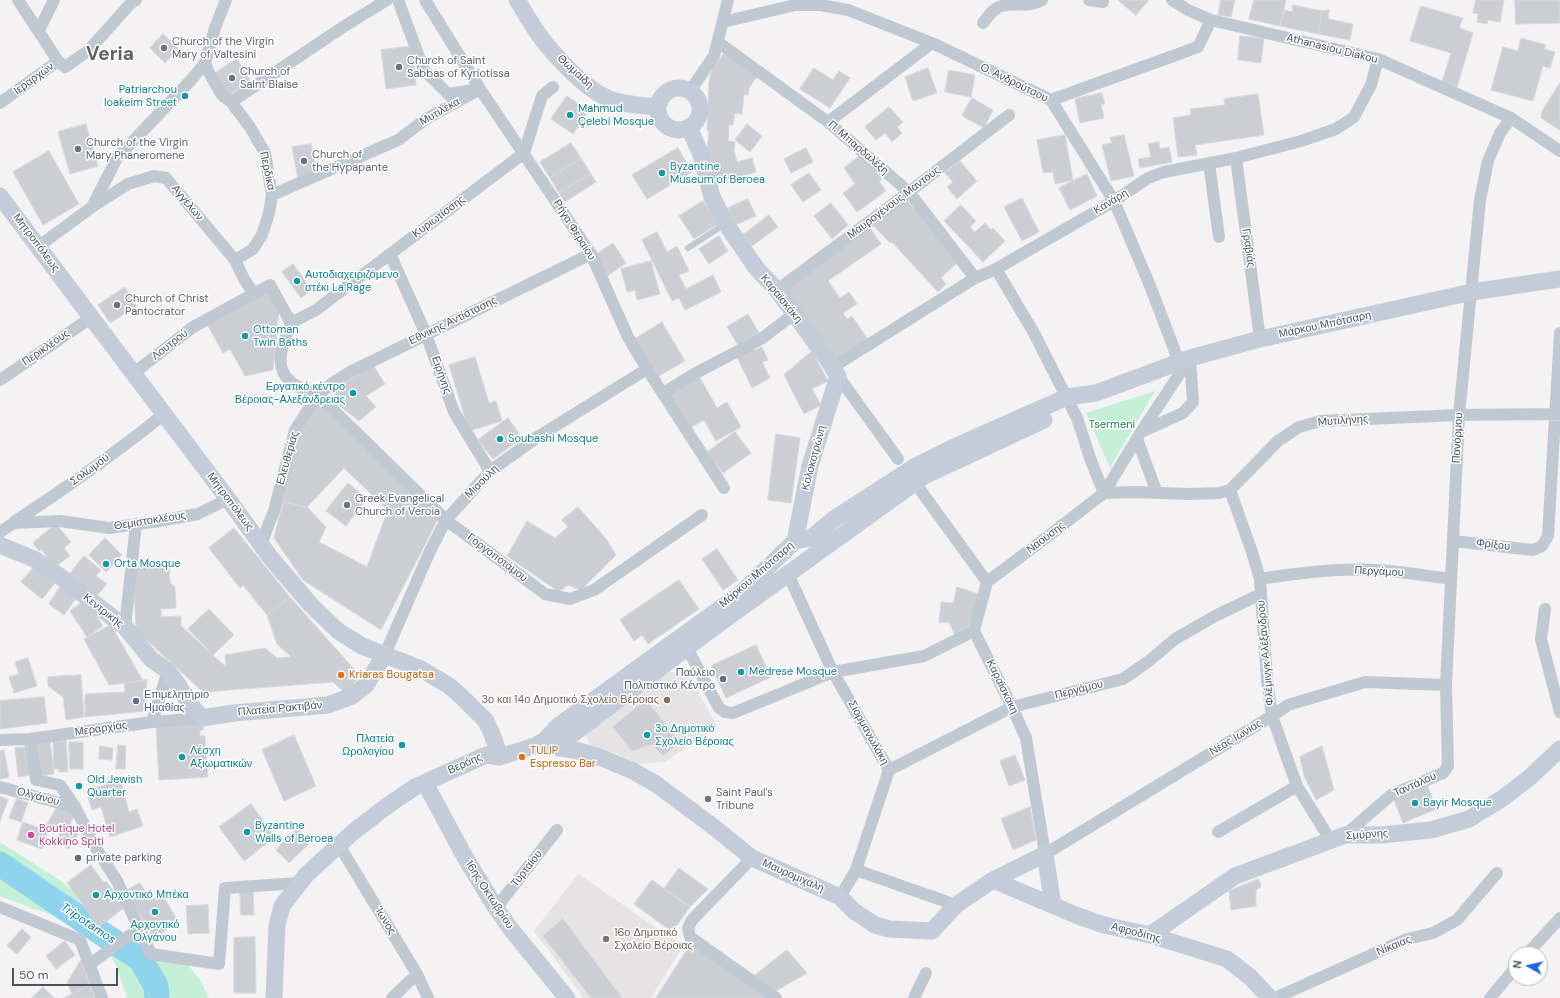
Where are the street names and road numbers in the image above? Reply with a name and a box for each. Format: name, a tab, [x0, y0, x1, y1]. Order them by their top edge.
street label: Athanasiou Diakou	[1285, 31, 1379, 67]
street label: Θωμαίδη	[554, 52, 596, 92]
street label: Ιεραρχών	[11, 60, 57, 98]
street label: Ο. Ανδρούτσου	[978, 61, 1050, 105]
street label: Μυτιλέκα	[418, 95, 462, 129]
street label: Π. Μπαρδαλέξη	[825, 118, 891, 178]
street label: Περδίκα	[256, 150, 278, 192]
street label: Μαυρογένους Μαντούς	[845, 164, 943, 242]
street label: Αγγέλων	[168, 182, 206, 224]
street label: Κανάρη	[1091, 187, 1131, 217]
street label: Κυριωτίσσης	[410, 193, 468, 241]
street label: Ρήγα Φεραίου	[550, 197, 598, 263]
street label: Μητροπόλεως	[10, 211, 62, 275]
street label: Γραβιάς	[1239, 228, 1257, 268]
street label: Καραϊσκάκη	[757, 272, 805, 326]
street label: Εθνικης Αντίστασης	[407, 294, 499, 348]
street label: Μάρκου Μπότσαρη	[1278, 309, 1372, 341]
street label: Περικλέους	[20, 327, 72, 369]
street label: Λουτρού	[149, 327, 191, 363]
street label: Ειρήνης	[428, 354, 454, 396]
street label: Πανόρμου	[1450, 412, 1466, 464]
street label: Mυτιλήνης	[1317, 413, 1369, 429]
street label: Κολοκοτρώνη	[799, 424, 829, 492]
street label: Ελευθερίας	[274, 430, 302, 486]
street label: Σολωμού	[68, 451, 112, 489]
street label: Μιαούλη	[463, 463, 501, 501]
street label: Μητροπόλεως	[204, 470, 256, 534]
street label: Θεμιστοκλέους	[113, 509, 187, 533]
street label: Ναούσης	[1024, 519, 1068, 557]
street label: Γοργοποτάμου	[464, 531, 530, 585]
street label: Φρίξου	[1475, 536, 1511, 554]
street label: Μάρκου Μπότσαρη	[717, 539, 797, 611]
street label: Περγάμου	[1354, 564, 1404, 580]
street label: Κεντρικής	[80, 591, 126, 631]
street label: Φλέμινγκ Αλέξανδρου	[1255, 600, 1277, 706]
street label: Καραϊσκάκη	[983, 658, 1021, 716]
street label: Περγάμου	[1053, 678, 1105, 702]
street label: Πλατεία Ρακτιβάν	[237, 699, 323, 719]
street label: Σιορμανωλάκη	[845, 699, 891, 767]
street label: Νέας Ιωνίας	[1207, 717, 1265, 759]
street label: Μεραρχίας	[74, 719, 128, 739]
street label: Βερόης	[446, 751, 484, 777]
street label: Ταντάλου	[1392, 770, 1438, 800]
street label: Ολγάνου	[15, 785, 61, 809]
street label: Σμύρνης	[1345, 827, 1389, 843]
street label: Τυρταίου	[509, 848, 545, 890]
street label: Μαυρομιχάλη	[760, 857, 826, 895]
street label: 16ης Οκτωβρίου	[462, 858, 516, 932]
street label: Ίωνος	[372, 905, 398, 937]
street label: Αφροδίτης	[1110, 920, 1162, 946]
street label: Νίκαιας	[1375, 933, 1413, 959]

